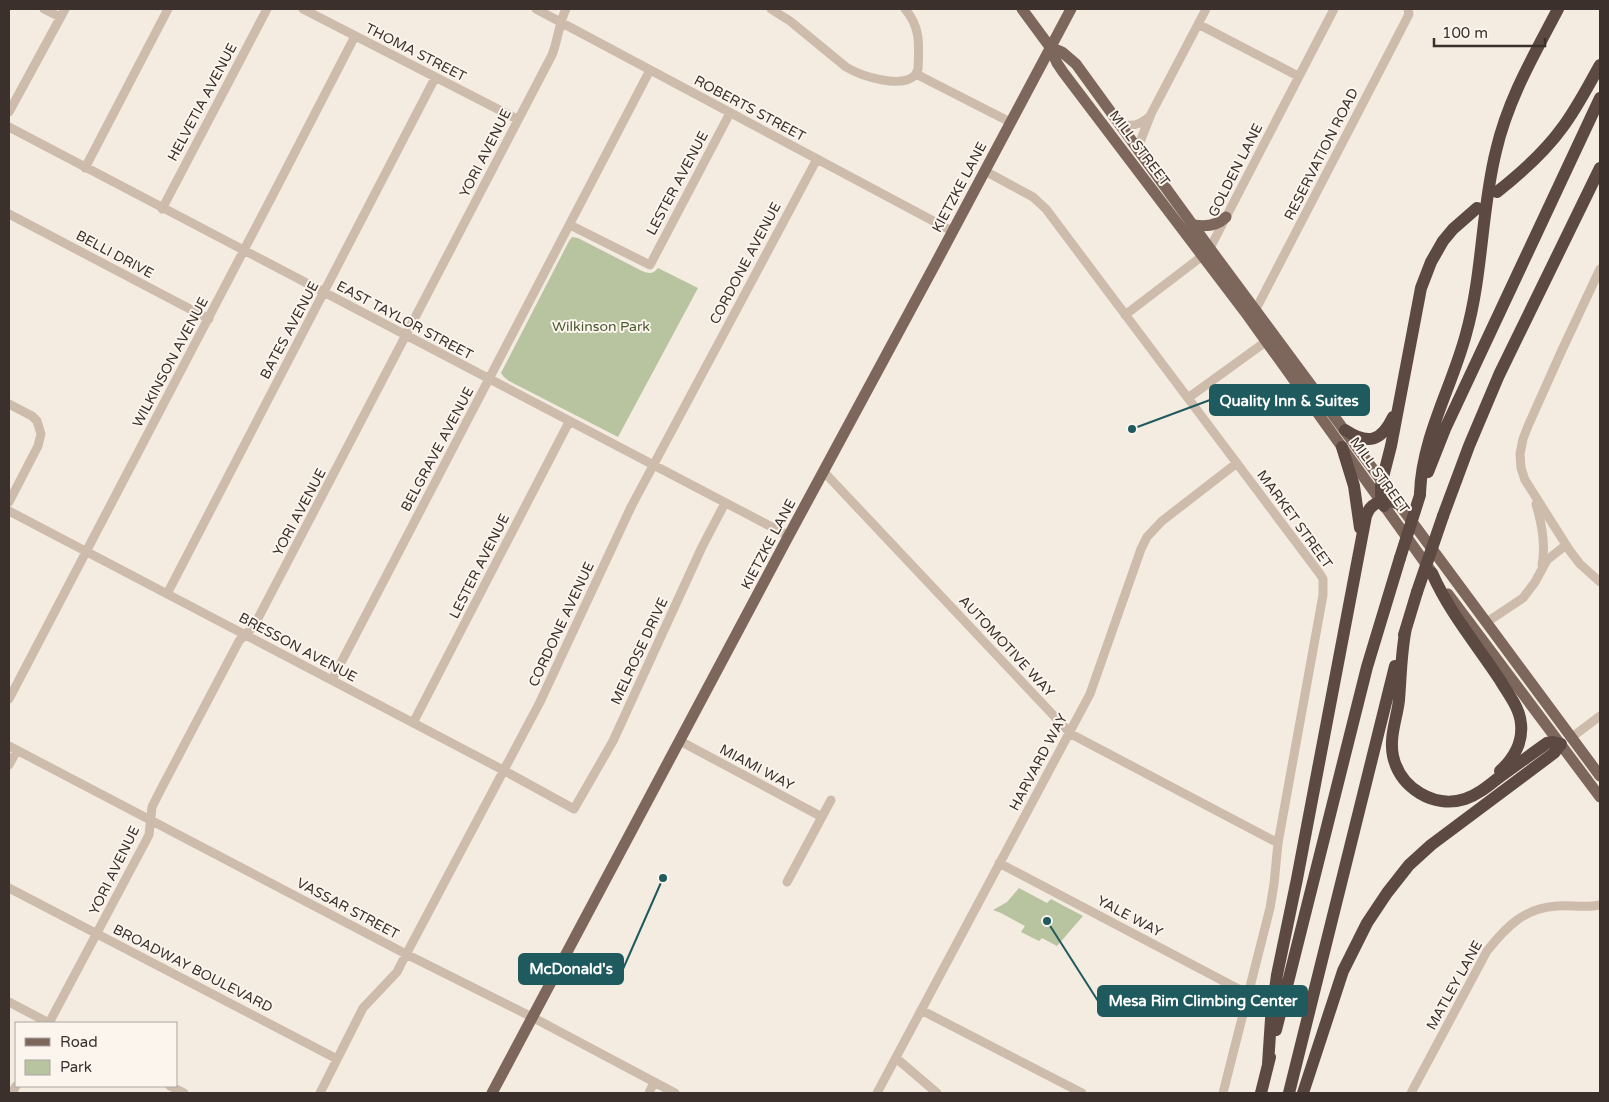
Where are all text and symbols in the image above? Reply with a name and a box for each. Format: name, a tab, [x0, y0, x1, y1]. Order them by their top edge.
scale bar	[1434, 15, 1545, 47]
street label: THOMA STREET	[362, 20, 470, 85]
text: 100 m	[1442, 24, 1488, 42]
street label: HELVETIA AVENUE	[164, 40, 241, 164]
street label: ROBERTS STREET	[691, 72, 809, 145]
street label: RESERVATION ROAD	[1281, 85, 1362, 223]
street label: YORI AVENUE	[456, 106, 515, 200]
street label: MILL STREET	[1106, 107, 1174, 190]
street label: GOLDEN LANE	[1205, 121, 1266, 220]
street label: LESTER AVENUE	[643, 128, 712, 238]
street label: KIETZKE LANE	[928, 139, 990, 235]
street label: CORDONE AVENUE	[706, 199, 785, 327]
street label: BELLI DRIVE	[73, 227, 157, 282]
street label: EAST TAYLOR STREET	[334, 277, 476, 364]
street label: BATES AVENUE	[257, 278, 322, 382]
street label: WILKINSON AVENUE	[129, 294, 212, 430]
park label: Wilkinson Park	[552, 318, 650, 335]
street label: BELGRAVE AVENUE	[397, 384, 478, 514]
callout: Quality Inn & Suites	[1210, 385, 1369, 415]
text: Quality Inn & Suites	[1219, 392, 1359, 411]
street label: MILL STREET	[1346, 434, 1413, 517]
street label: YORI AVENUE	[269, 465, 330, 559]
street label: MARKET STREET	[1253, 467, 1336, 572]
street label: KIETZKE LANE	[737, 496, 799, 592]
street label: LESTER AVENUE	[446, 511, 513, 622]
street label: CORDONE AVENUE	[525, 559, 598, 689]
street label: AUTOMOTIVE WAY	[955, 592, 1058, 701]
street label: MELROSE DRIVE	[607, 595, 672, 707]
street label: BRESSON AVENUE	[236, 609, 360, 686]
street label: HARVARD WAY	[1006, 711, 1071, 814]
street label: MIAMI WAY	[717, 741, 797, 794]
street label: YORI AVENUE	[86, 823, 143, 917]
street label: VASSAR STREET	[294, 874, 402, 943]
street label: YALE WAY	[1094, 892, 1166, 941]
street label: BROADWAY BOULEVARD	[110, 921, 275, 1016]
street label: MATLEY LANE	[1423, 938, 1486, 1033]
callout: McDonald's	[519, 954, 623, 984]
text: McDonald's	[529, 960, 613, 978]
callout: Mesa Rim Climbing Center	[1098, 986, 1307, 1016]
text: Mesa Rim Climbing Center	[1108, 992, 1298, 1011]
legend	[15, 1022, 178, 1087]
text: Road	[60, 1033, 98, 1051]
text: Park	[60, 1058, 92, 1076]

